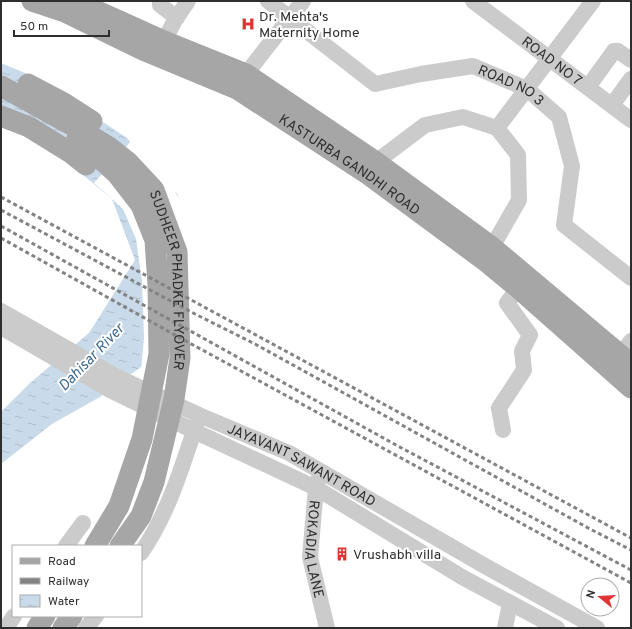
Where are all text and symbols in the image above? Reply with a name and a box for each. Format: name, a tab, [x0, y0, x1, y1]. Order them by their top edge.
place label: Dr. Mehta's Maternity Home	[259, 9, 360, 42]
scale bar	[14, 12, 109, 38]
hospital icon: Dr. Mehta's Maternity Home	[240, 16, 256, 32]
text: 50 m	[20, 19, 48, 35]
street label: ROAD NO 7	[518, 34, 585, 90]
street label: ROAD NO 3	[475, 62, 547, 110]
street label: KASTURBA GANDHI ROAD	[275, 112, 423, 220]
street label: SUDHEER PHADKE FLYOVER	[145, 188, 187, 371]
water label: Dahisar River	[55, 319, 130, 396]
street label: JAYAVANT SAWANT ROAD	[224, 421, 378, 511]
street label: ROKADIA LANE	[300, 499, 327, 600]
legend	[12, 545, 142, 617]
building icon: Vrushabh villa	[334, 546, 350, 562]
place label: Vrushabh villa	[353, 547, 441, 564]
text: Road	[48, 554, 76, 570]
text: Railway	[48, 574, 89, 590]
north arrow	[580, 577, 620, 617]
text: N	[584, 588, 599, 600]
text: Water	[48, 594, 80, 610]

